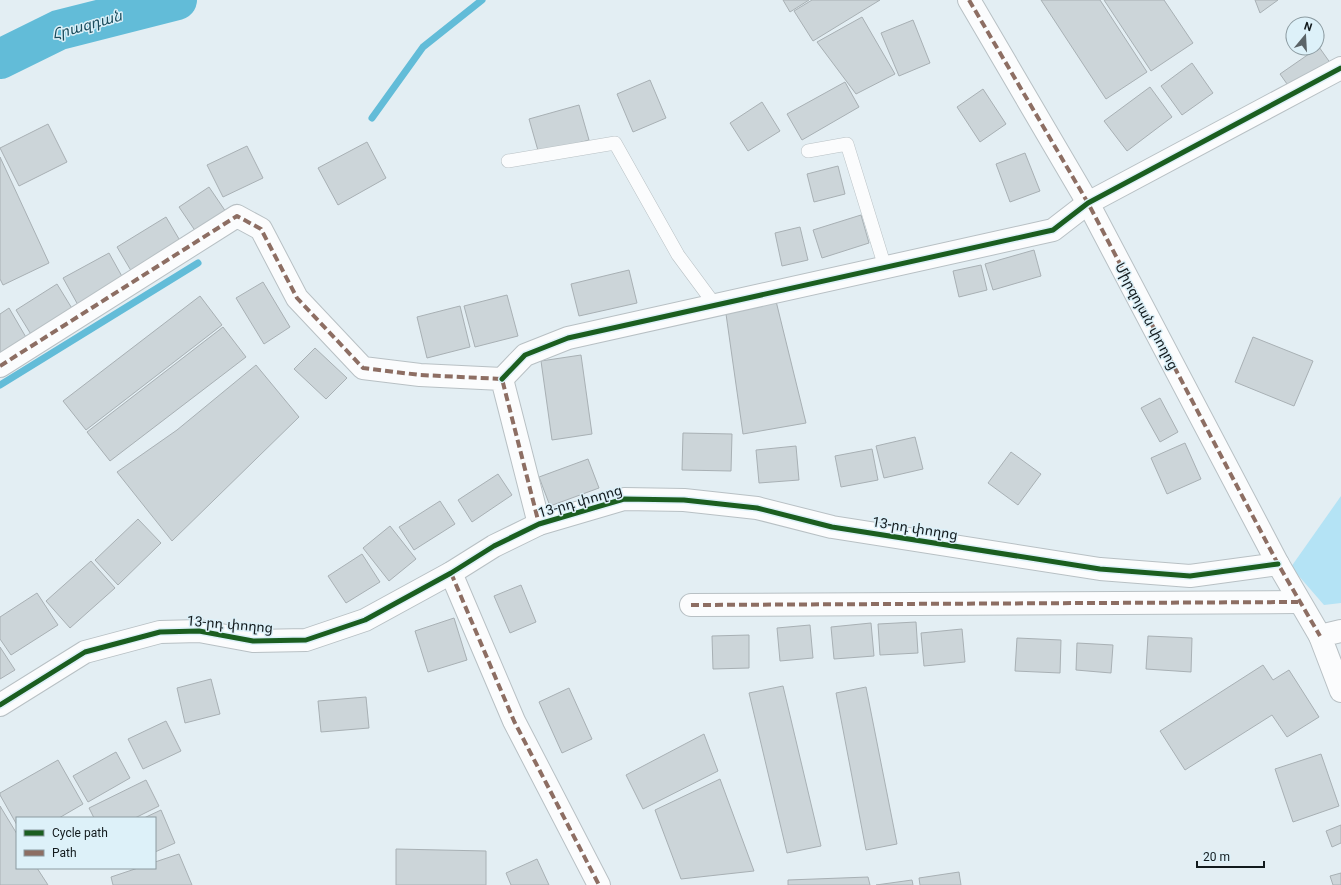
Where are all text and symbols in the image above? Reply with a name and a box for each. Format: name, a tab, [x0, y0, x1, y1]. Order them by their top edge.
water label: Հրազդան	[50, 6, 125, 44]
north arrow	[1285, 16, 1325, 56]
text: N	[1302, 20, 1314, 34]
street label: Միրզոյան փողոց	[1112, 260, 1182, 372]
street label: 13-րդ փողոց	[536, 481, 624, 521]
street label: 13-րդ փողոց	[871, 513, 959, 543]
street label: 13-րդ փողոց	[186, 612, 274, 636]
legend	[16, 817, 156, 869]
text: Cycle path	[52, 826, 108, 840]
scale bar	[1197, 843, 1264, 869]
text: Path	[52, 846, 77, 860]
text: 20 m	[1203, 850, 1230, 864]

